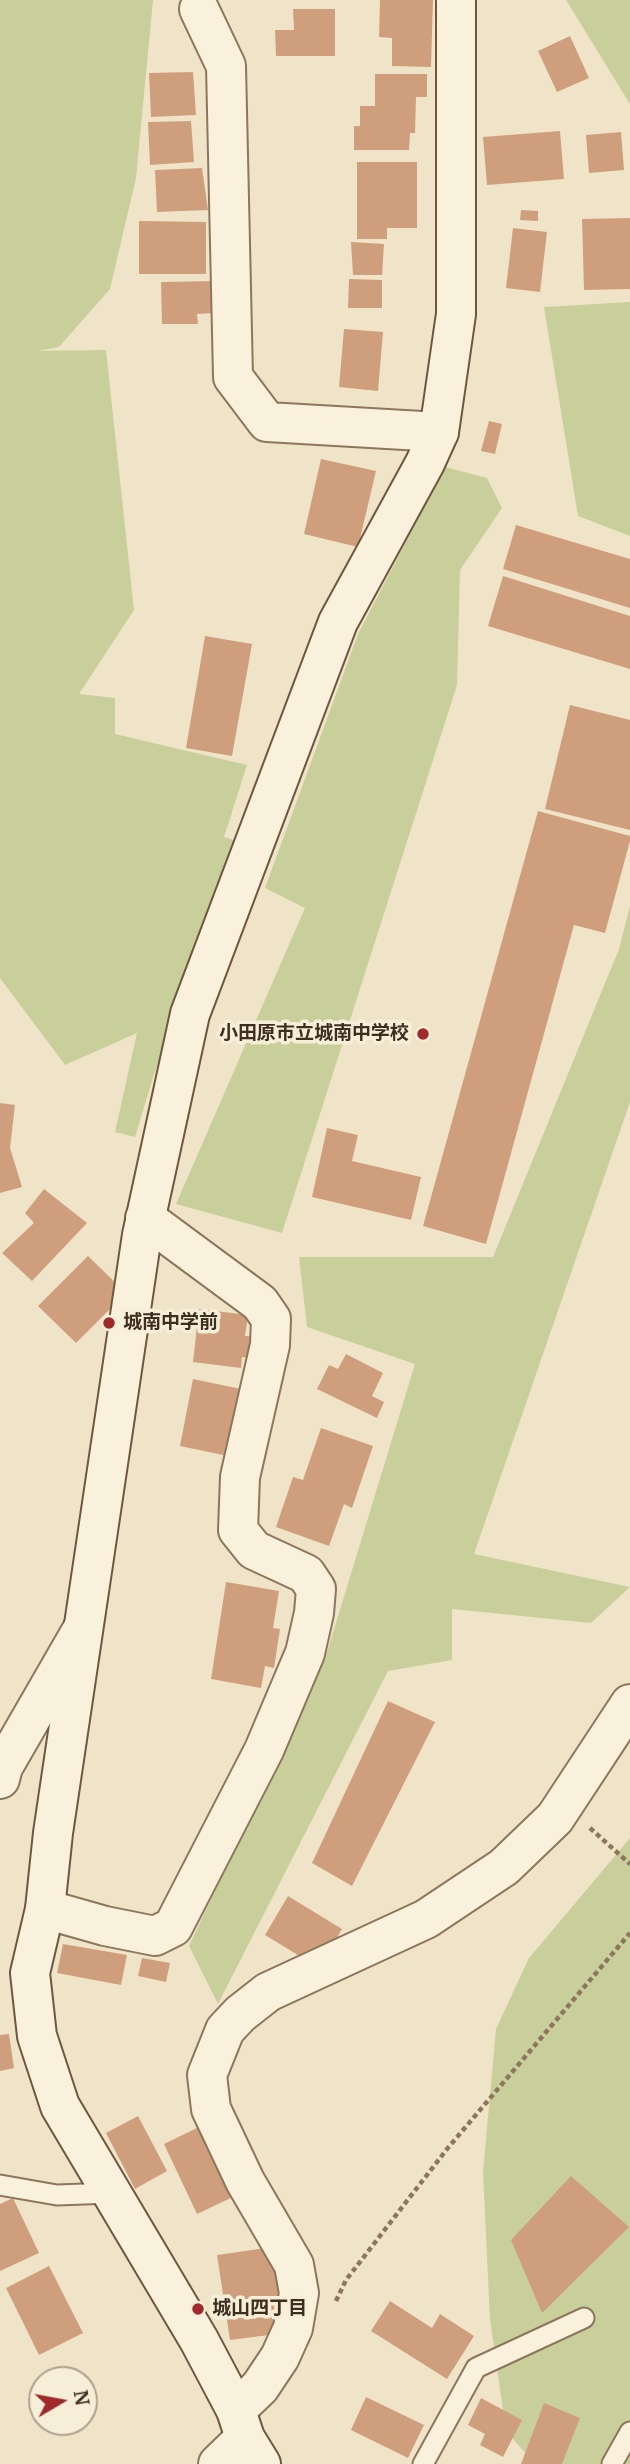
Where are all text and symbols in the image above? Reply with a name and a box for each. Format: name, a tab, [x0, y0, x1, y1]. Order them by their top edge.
place label: 小田原市立城南中学校	[219, 1023, 409, 1045]
marker: 小田原市立城南中学校	[415, 1026, 431, 1042]
place label: 城南中学前	[123, 1312, 218, 1334]
marker: 城南中学前	[101, 1315, 117, 1331]
place label: 城山四丁目	[212, 2298, 307, 2320]
marker: 城山四丁目	[190, 2301, 206, 2317]
north arrow	[28, 2366, 98, 2436]
text: N	[69, 2388, 95, 2407]

